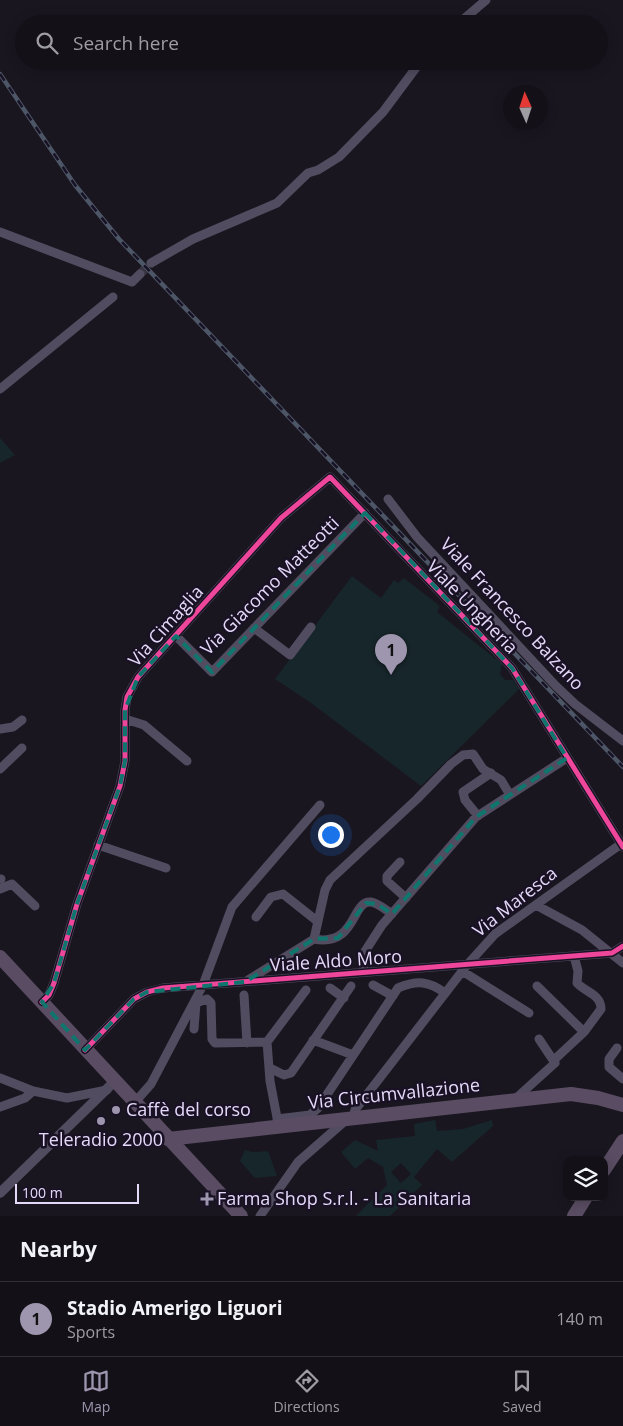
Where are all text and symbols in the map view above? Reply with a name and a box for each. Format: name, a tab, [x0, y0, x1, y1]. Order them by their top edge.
search box	[15, 15, 608, 70]
icon: search	[33, 29, 61, 57]
text: Search here	[73, 30, 179, 56]
north arrow	[503, 85, 548, 130]
street label: Via Giacomo Matteotti	[195, 511, 344, 660]
street label: Viale Francesco Balzano	[436, 532, 590, 695]
street label: Viale Ungheria	[422, 554, 524, 658]
street label: Via Cimaglia	[122, 580, 208, 671]
pin: 1	[375, 634, 407, 675]
your location	[318, 822, 344, 848]
street label: Via Maresca	[467, 861, 561, 942]
street label: Viale Aldo Moro	[269, 943, 403, 977]
street label: Via Circumvallazione	[307, 1072, 481, 1114]
place label: Caffè del corso	[126, 1097, 251, 1121]
marker: Caffè del corso	[110, 1104, 122, 1116]
marker: Teleradio 2000	[95, 1115, 107, 1127]
place label: Teleradio 2000	[39, 1127, 163, 1151]
map controls	[563, 1156, 608, 1201]
button: layers	[563, 1156, 608, 1201]
scale bar	[15, 1181, 139, 1204]
text: 100 m	[22, 1183, 63, 1202]
place label: Farma Shop S.r.l. - La Sanitaria	[217, 1186, 471, 1210]
marker: Farma Shop S.r.l. - La Sanitaria	[201, 1193, 213, 1205]
text: Nearby	[20, 1235, 97, 1263]
text: Stadio Amerigo Liguori	[67, 1295, 283, 1321]
text: 1	[31, 1308, 41, 1330]
text: 140 m	[557, 1308, 603, 1330]
text: Sports	[67, 1321, 115, 1343]
tab: Map	[81, 1367, 110, 1416]
tab: Directions	[273, 1367, 340, 1416]
tab: Saved	[503, 1367, 541, 1416]

